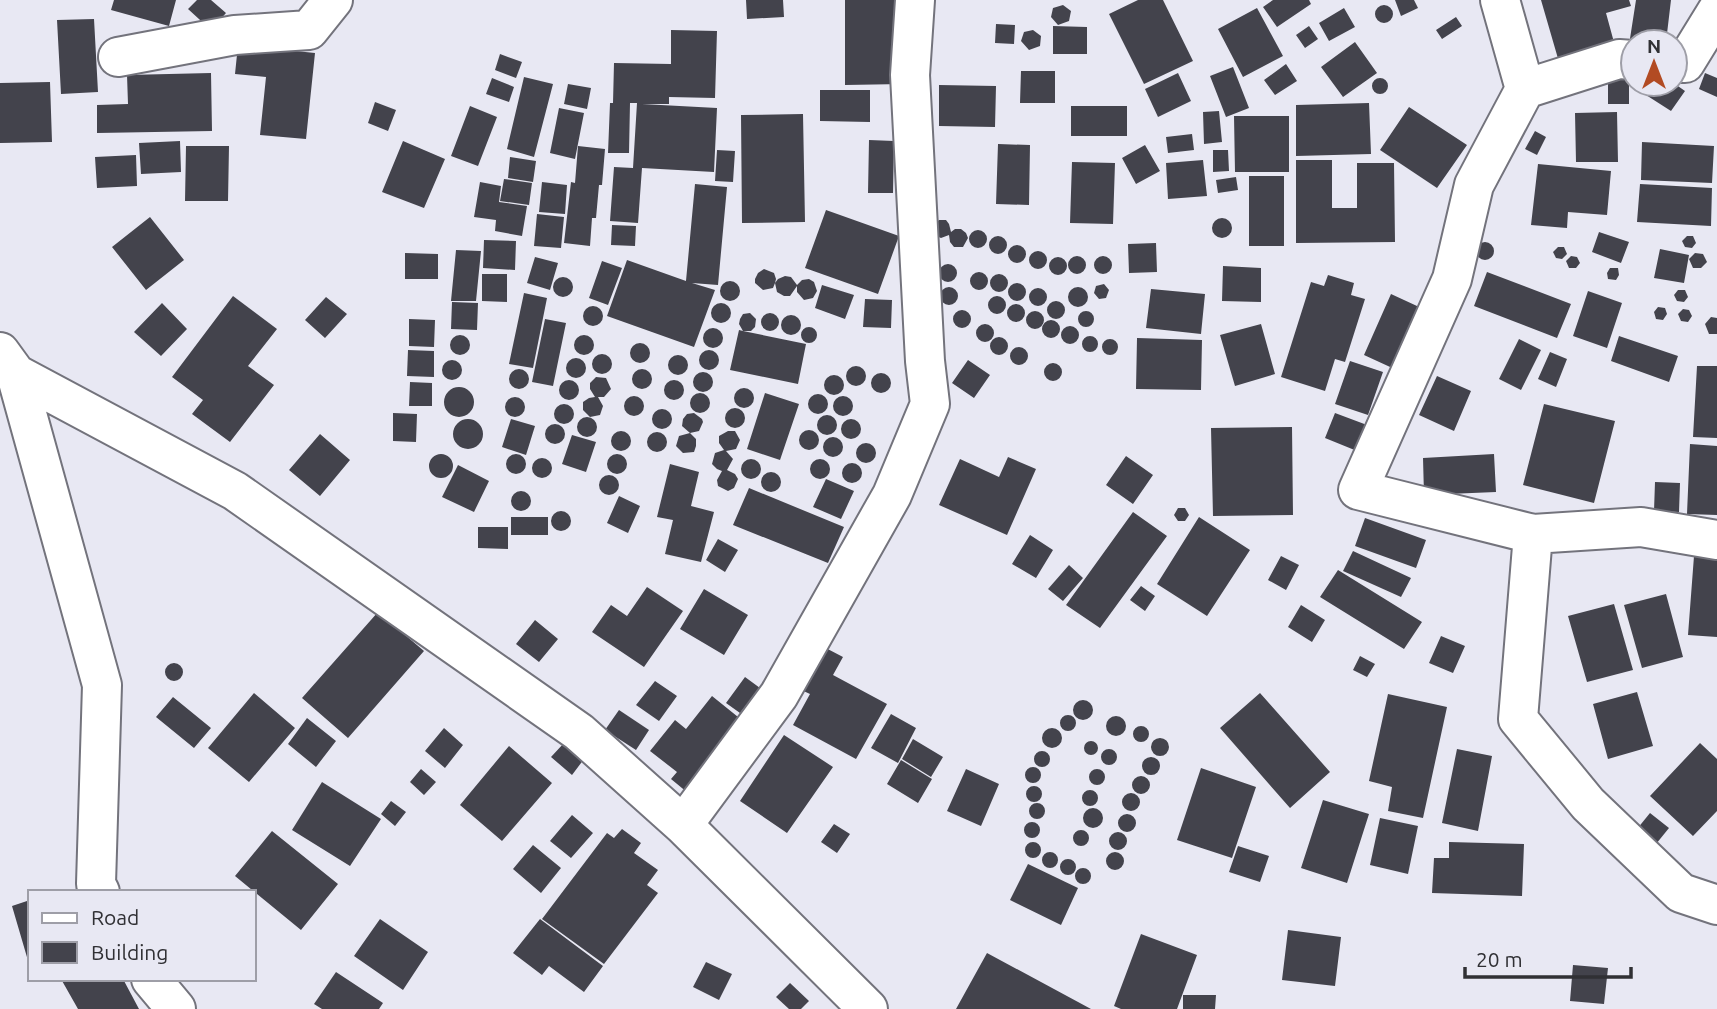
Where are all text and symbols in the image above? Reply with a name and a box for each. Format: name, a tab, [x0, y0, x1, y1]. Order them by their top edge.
north arrow	[1619, 28, 1689, 98]
text: N	[1647, 35, 1661, 57]
legend	[28, 890, 256, 981]
text: Road	[91, 905, 139, 929]
scale bar	[1465, 936, 1631, 980]
text: Building	[91, 940, 168, 964]
text: 20 m	[1476, 947, 1523, 971]

